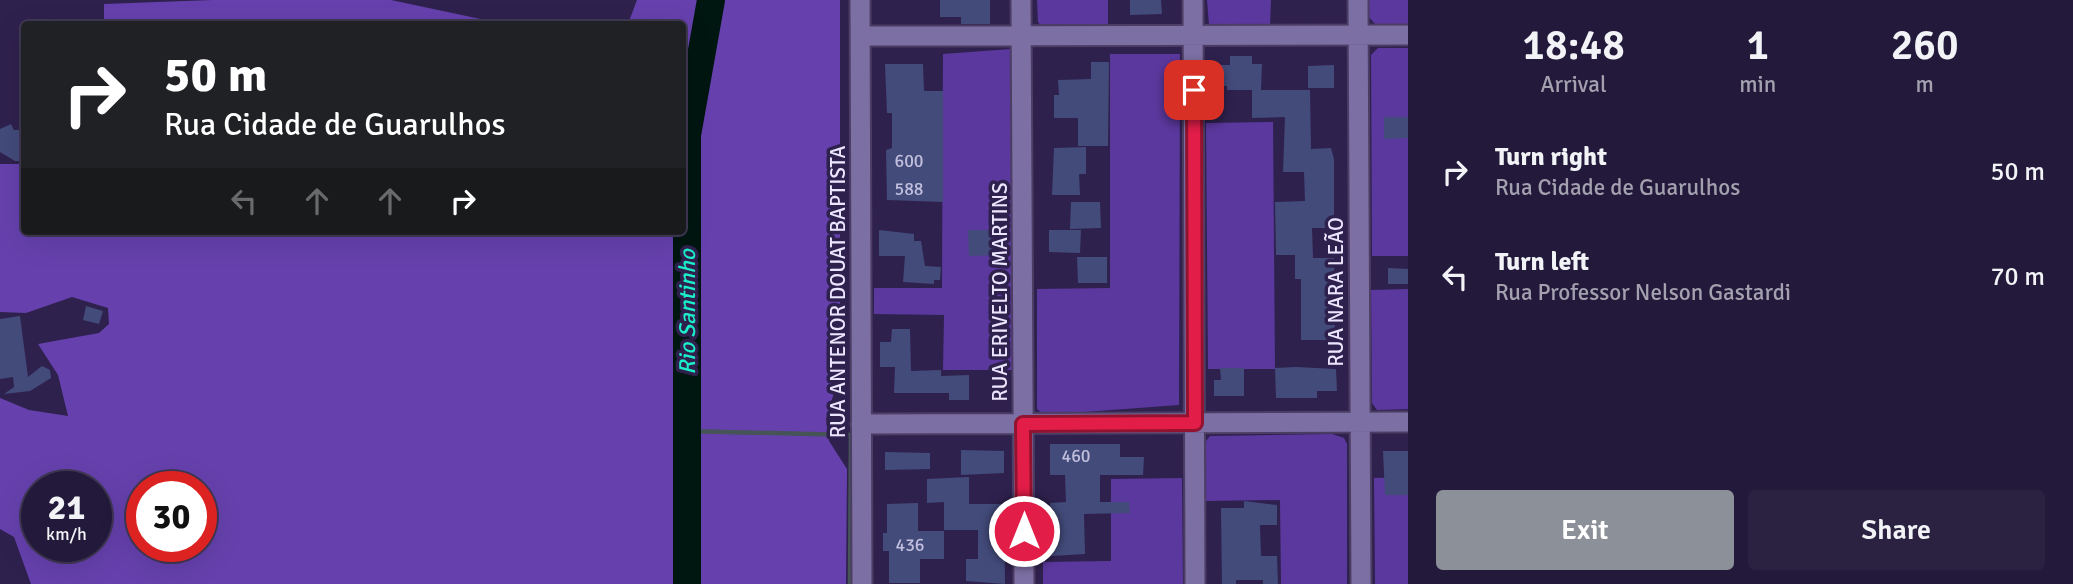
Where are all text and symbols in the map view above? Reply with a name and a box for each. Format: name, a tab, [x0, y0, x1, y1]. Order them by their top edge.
text: 18:48	[1522, 20, 1625, 71]
text: 1	[1746, 20, 1769, 71]
text: 260	[1891, 20, 1959, 71]
text: 50 m	[164, 45, 267, 105]
icon: right	[49, 49, 140, 140]
pin	[1164, 60, 1224, 120]
text: Arrival	[1540, 70, 1607, 99]
text: min	[1739, 70, 1776, 99]
text: m	[1915, 70, 1934, 99]
icon: arrive	[1175, 71, 1213, 109]
text: Rua Cidade de Guarulhos	[164, 105, 505, 144]
text: Turn right	[1495, 141, 1607, 173]
street label: RUA ANTENOR DOUAT BAPTISTA	[825, 146, 851, 438]
house number: 600	[894, 150, 924, 172]
icon: right	[1436, 153, 1474, 191]
text: 50 m	[1990, 156, 2045, 188]
text: Rua Cidade de Guarulhos	[1495, 173, 1740, 202]
house number: 588	[894, 178, 924, 200]
icon: left	[225, 182, 263, 220]
icon: ahead	[298, 182, 336, 220]
icon: ahead	[371, 182, 409, 220]
icon: right	[444, 182, 482, 220]
street label: RUA ERIVELTO MARTINS	[987, 182, 1013, 402]
street label: RUA NARA LEÃO	[1323, 217, 1349, 367]
text: Turn left	[1495, 246, 1589, 278]
water label: Rio Santinho	[673, 248, 702, 375]
icon: left	[1436, 258, 1474, 296]
text: 70 m	[1990, 261, 2045, 293]
text: Rua Professor Nelson Gastardi	[1495, 278, 1791, 307]
house number: 460	[1061, 445, 1091, 467]
speed limit sign: 30	[126, 471, 217, 562]
text: 21	[48, 486, 85, 529]
button: Exit	[1436, 490, 1734, 570]
button: Share	[1748, 490, 2045, 570]
position arrow	[987, 494, 1061, 568]
text: km/h	[46, 523, 87, 545]
house number: 436	[895, 534, 925, 556]

